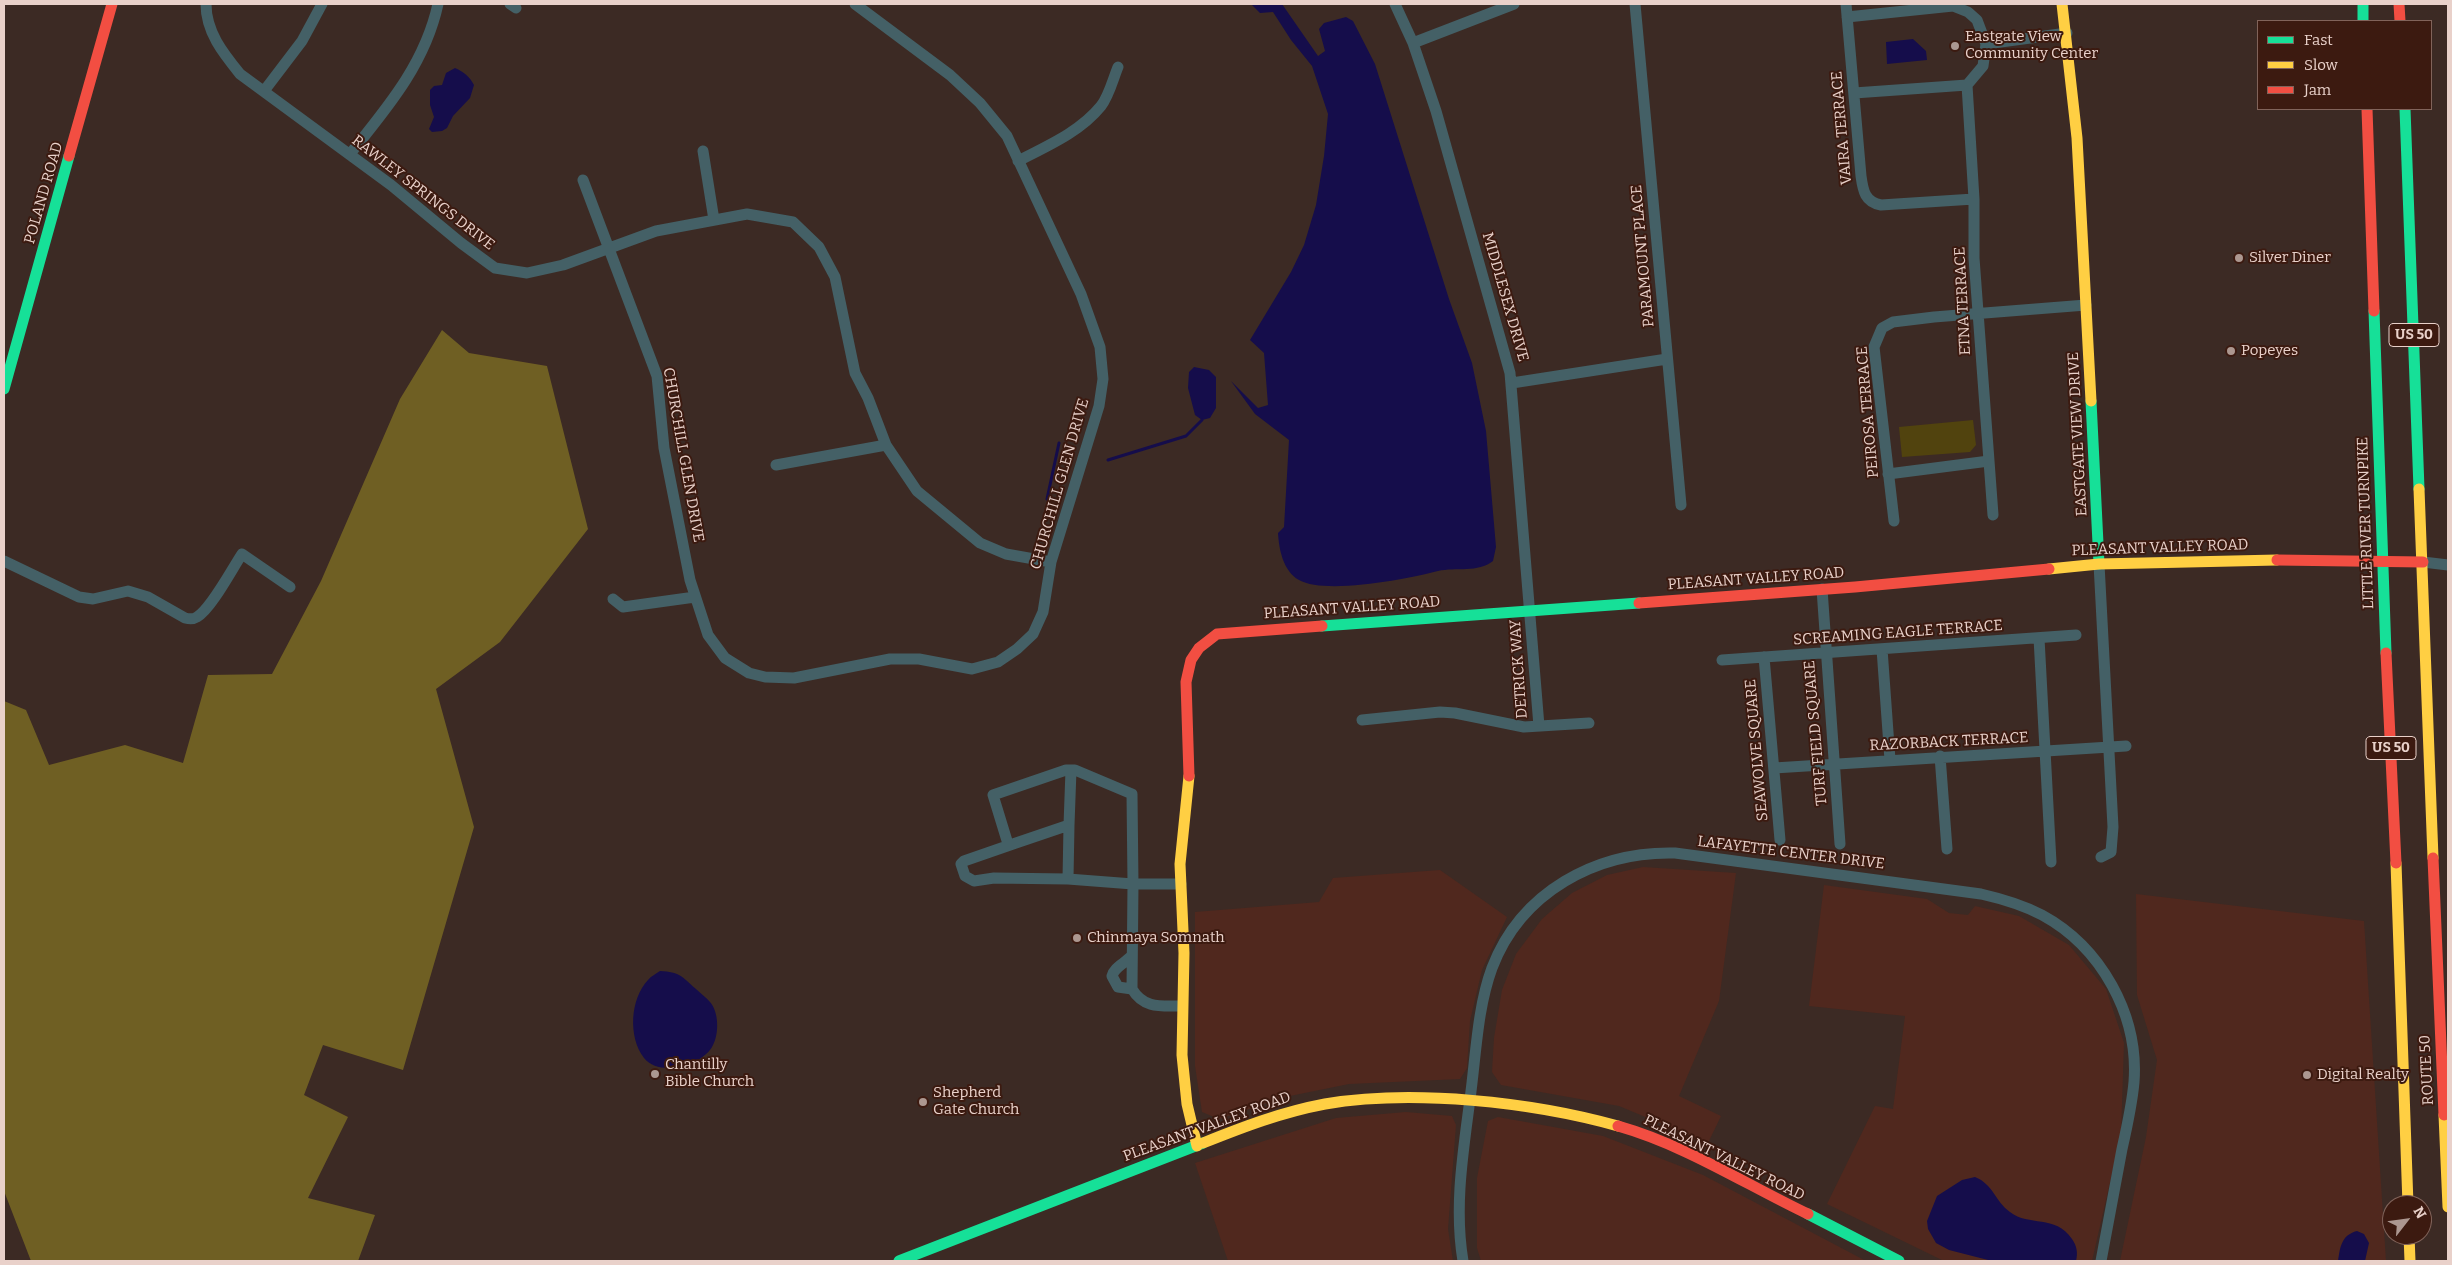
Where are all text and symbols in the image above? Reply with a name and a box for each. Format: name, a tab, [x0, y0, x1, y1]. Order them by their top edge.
legend	[2257, 20, 2432, 110]
place label: Eastgate View Community Center	[1965, 28, 2098, 63]
text: Fast	[2304, 31, 2333, 49]
marker: Eastgate View Community Center	[1949, 40, 1961, 52]
text: Slow	[2304, 56, 2338, 74]
street label: VAIRA TERRACE	[1828, 70, 1856, 186]
text: Jam	[2304, 81, 2331, 99]
street label: RAWLEY SPRINGS DRIVE	[348, 132, 498, 254]
street label: POLAND ROAD	[21, 140, 67, 246]
street label: PARAMOUNT PLACE	[1628, 184, 1658, 328]
street label: MIDDLESEX DRIVE	[1478, 230, 1532, 364]
street label: ETNA TERRACE	[1951, 246, 1975, 356]
place label: Silver Diner	[2249, 249, 2331, 267]
marker: Silver Diner	[2233, 252, 2245, 264]
road number: US 50	[2389, 324, 2439, 346]
place label: Popeyes	[2241, 342, 2298, 360]
street label: PEIROSA TERRACE	[1853, 345, 1883, 479]
marker: Popeyes	[2225, 345, 2237, 357]
street label: EASTGATE VIEW DRIVE	[2065, 351, 2091, 517]
street label: CHURCHILL GLEN DRIVE	[659, 366, 707, 544]
street label: CHURCHILL GLEN DRIVE	[1027, 396, 1093, 572]
street label: LITTLE RIVER TURNPIKE	[2354, 436, 2378, 610]
street label: PLEASANT VALLEY ROAD	[2071, 536, 2249, 560]
street label: PLEASANT VALLEY ROAD	[1667, 564, 1845, 594]
street label: PLEASANT VALLEY ROAD	[1263, 593, 1441, 623]
street label: SCREAMING EAGLE TERRACE	[1793, 617, 2003, 649]
street label: DETRICK WAY	[1507, 619, 1531, 719]
street label: TURF FIELD SQUARE	[1801, 660, 1831, 806]
street label: SEAWOLVE SQUARE	[1742, 678, 1772, 822]
street label: RAZORBACK TERRACE	[1869, 729, 2029, 755]
road number: US 50	[2366, 736, 2416, 760]
street label: LAFAYETTE CENTER DRIVE	[1696, 833, 1886, 873]
place label: Chinmaya Somnath	[1087, 929, 1224, 947]
marker: Chinmaya Somnath	[1071, 932, 1083, 944]
street label: ROUTE 50	[2416, 1034, 2438, 1106]
place label: Chantilly Bible Church	[665, 1056, 754, 1091]
place label: Digital Realty	[2317, 1066, 2409, 1084]
marker: Chantilly Bible Church	[649, 1068, 661, 1080]
marker: Digital Realty	[2301, 1069, 2313, 1081]
place label: Shepherd Gate Church	[933, 1084, 1019, 1119]
street label: PLEASANT VALLEY ROAD	[1121, 1088, 1293, 1166]
marker: Shepherd Gate Church	[917, 1096, 929, 1108]
street label: PLEASANT VALLEY ROAD	[1641, 1111, 1807, 1205]
north arrow	[2382, 1195, 2432, 1245]
text: N	[2409, 1204, 2430, 1222]

